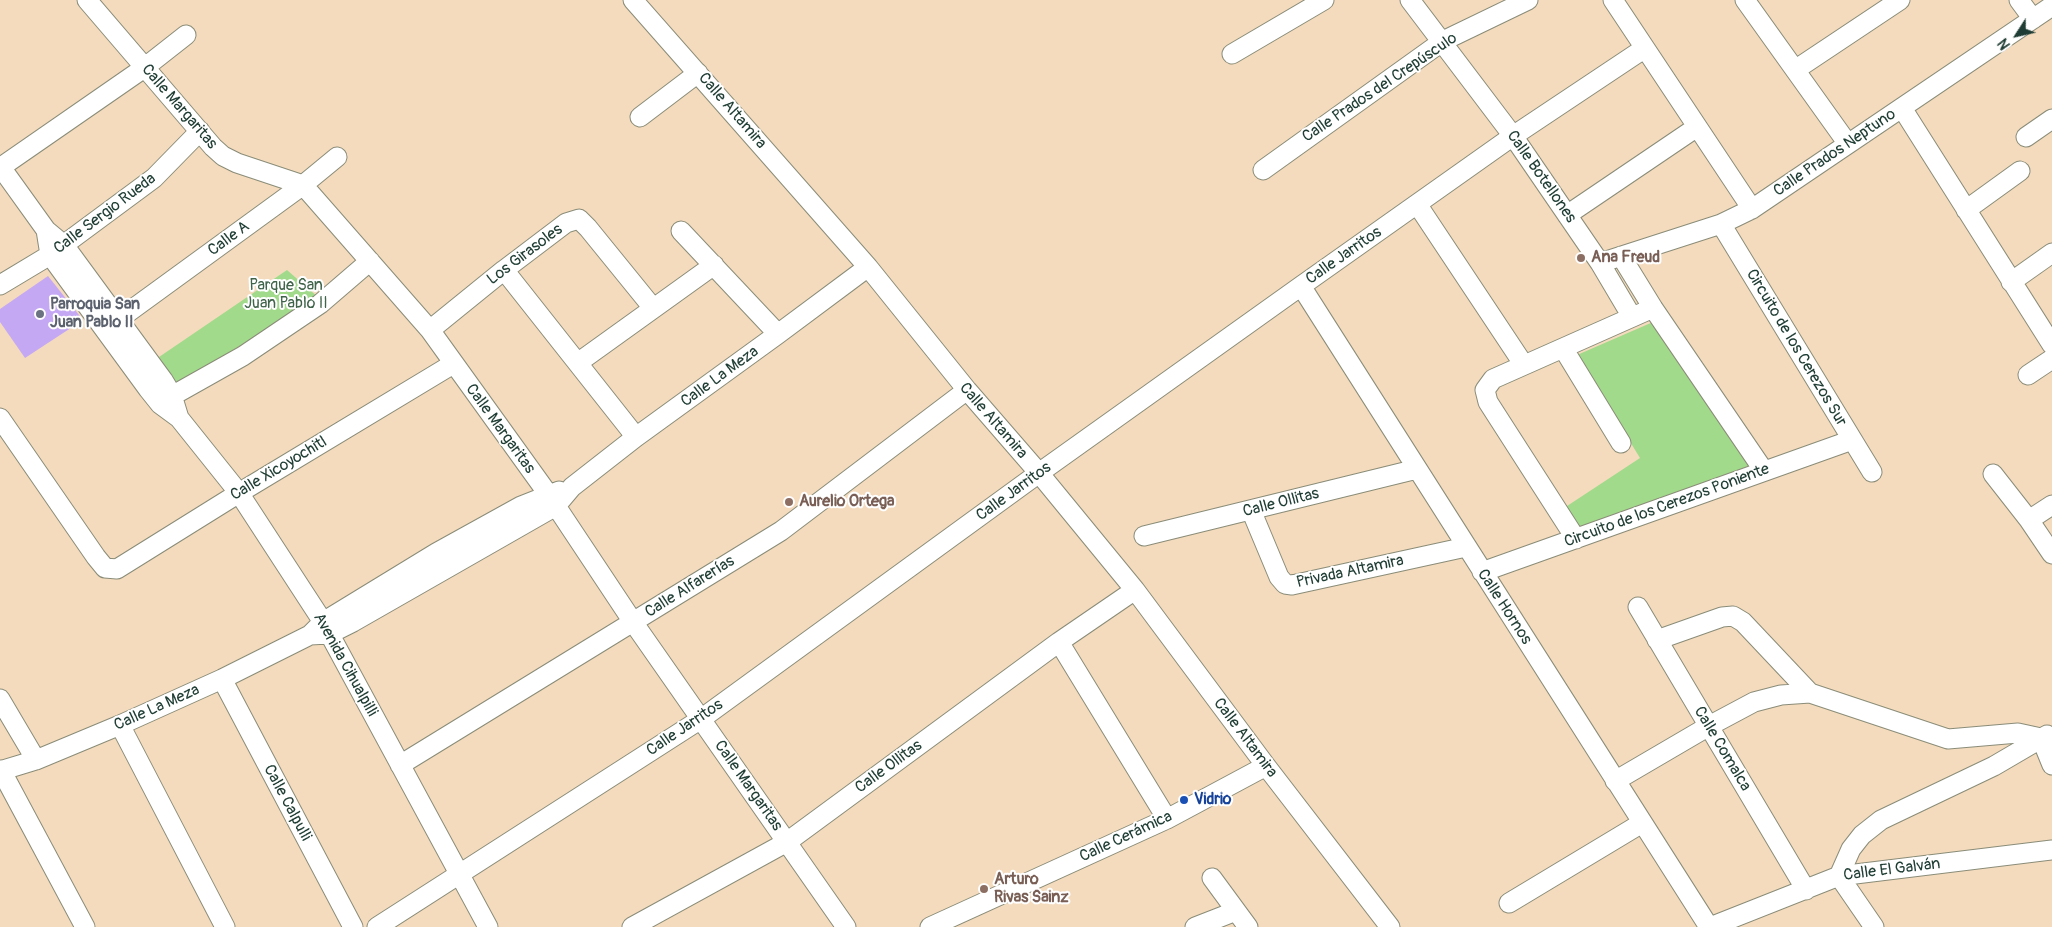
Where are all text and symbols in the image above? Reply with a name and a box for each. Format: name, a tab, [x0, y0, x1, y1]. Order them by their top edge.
north arrow	[1992, 10, 2042, 60]
street label: Calle Prados del Crepúsculo	[1299, 29, 1461, 147]
text: N	[1995, 35, 2014, 53]
street label: Calle Margaritas	[137, 61, 221, 153]
street label: Calle Altamira	[694, 69, 770, 153]
street label: Calle Prados Neptuno	[1770, 105, 1900, 201]
street label: Calle Botellones	[1502, 127, 1580, 227]
street label: Calle Sergio Rueda	[50, 169, 160, 259]
street label: Calle A	[204, 218, 254, 260]
street label: Los Girasoles	[484, 220, 566, 290]
street label: Calle Jarritos	[1303, 223, 1385, 289]
place label: Ana Freud	[1591, 248, 1660, 268]
marker: Ana Freud	[1575, 252, 1587, 264]
street label: Circuito de los Cerezos Sur	[1741, 266, 1851, 430]
park label: Parque San Juan Pablo II	[244, 276, 328, 314]
place label: Parroquia San Juan Pablo II	[50, 295, 140, 333]
marker: Parroquia San Juan Pablo II	[34, 308, 46, 320]
street label: Calle La Meza	[677, 342, 763, 412]
street label: Calle Altamira	[955, 379, 1031, 463]
street label: Calle Margaritas	[461, 380, 539, 478]
street label: Calle Xicoyochitl	[227, 433, 331, 505]
street label: Calle Jarritos	[973, 458, 1055, 526]
street label: Circuito de los Cerezos Poniente	[1562, 460, 1772, 552]
street label: Calle Ollitas	[1241, 484, 1321, 522]
place label: Aurelio Ortega	[799, 492, 894, 512]
marker: Aurelio Ortega	[783, 496, 795, 508]
street label: Privada Altamira	[1295, 551, 1405, 593]
street label: Calle Alfarerías	[642, 552, 738, 622]
street label: Calle Hornos	[1473, 566, 1535, 648]
street label: Avenida Cihualpilli	[309, 610, 381, 720]
street label: Calle La Meza	[111, 681, 203, 735]
street label: Calle Altamira	[1209, 694, 1281, 782]
street label: Calle Jarritos	[643, 695, 727, 761]
street label: Calle Comalca	[1689, 703, 1755, 795]
street label: Calle Ollitas	[852, 736, 926, 798]
street label: Calle Margaritas	[710, 737, 786, 835]
street label: Calle Calpulli	[259, 762, 315, 844]
place label: Vidrio	[1194, 790, 1231, 810]
marker: Vidrio	[1178, 794, 1190, 806]
street label: Calle Cerámica	[1077, 807, 1175, 867]
street label: Calle El Galván	[1842, 855, 1942, 885]
place label: Arturo Rivas Sainz	[994, 870, 1069, 908]
marker: Arturo Rivas Sainz	[978, 883, 990, 895]

